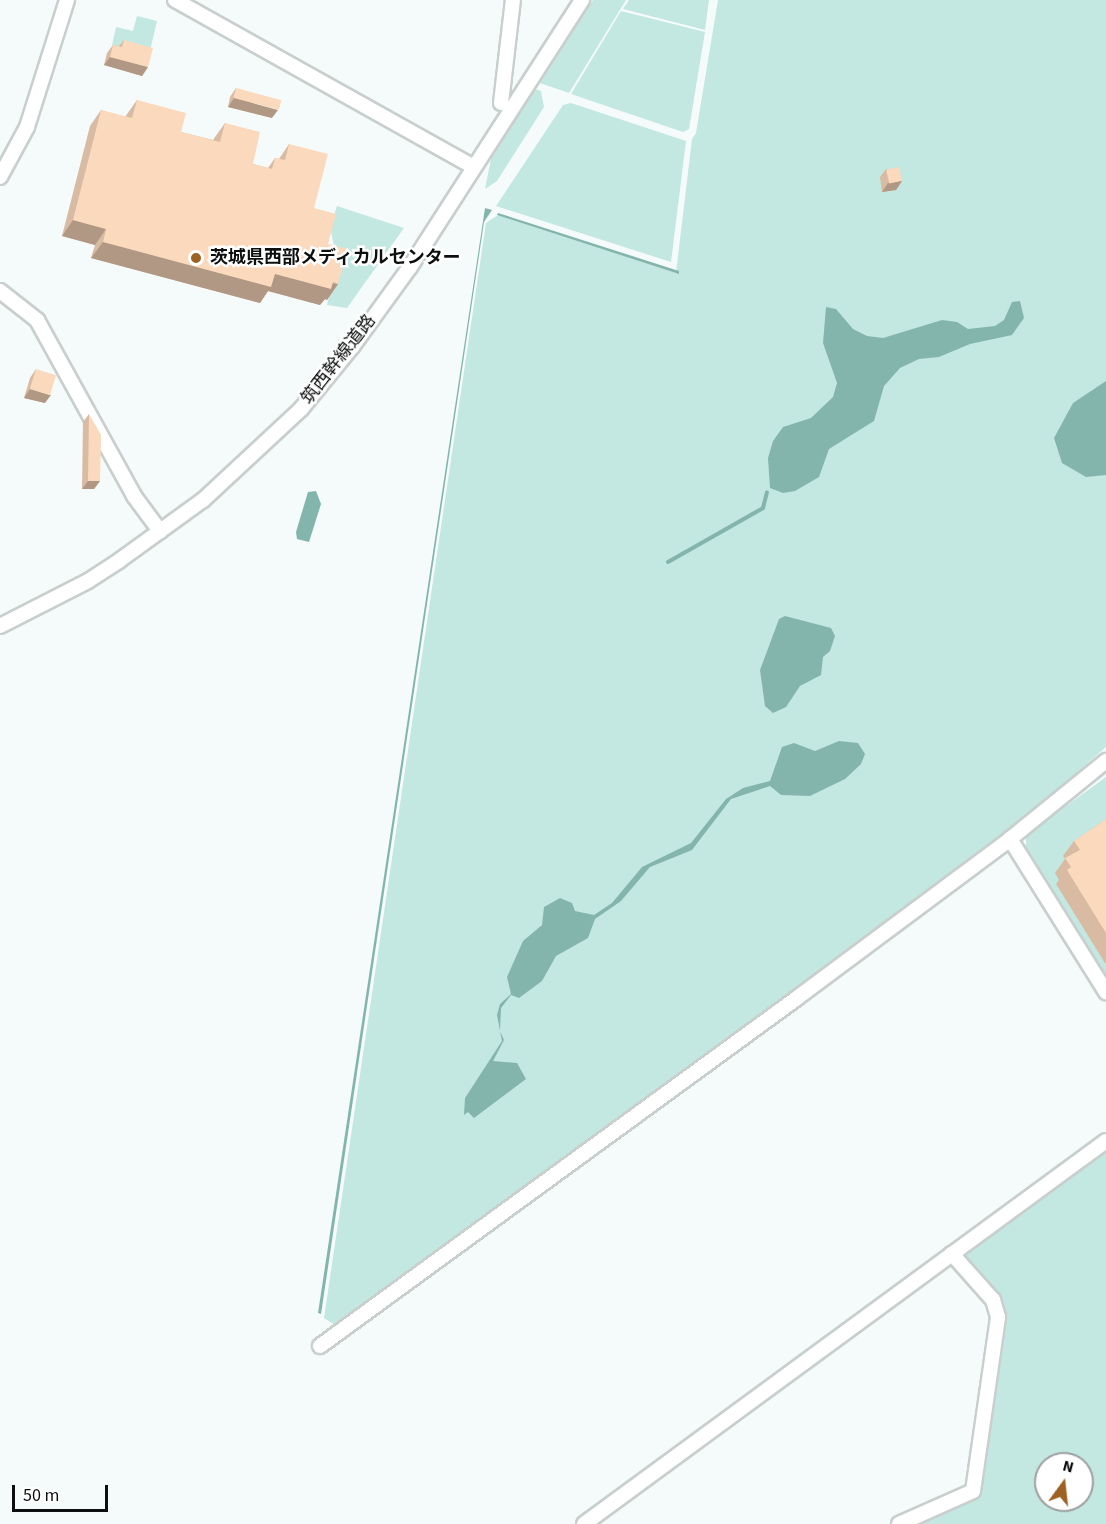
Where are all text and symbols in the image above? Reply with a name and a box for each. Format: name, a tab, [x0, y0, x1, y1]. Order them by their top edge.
place label: 茨城県西部メディカルセンター	[210, 247, 462, 269]
marker: 茨城県西部メディカルセンター	[187, 249, 205, 267]
street label: 筑西幹線道路	[297, 311, 381, 409]
north arrow	[1034, 1452, 1094, 1512]
text: N	[1060, 1455, 1076, 1479]
scale bar	[15, 1473, 111, 1511]
text: 50 m	[23, 1483, 59, 1508]

